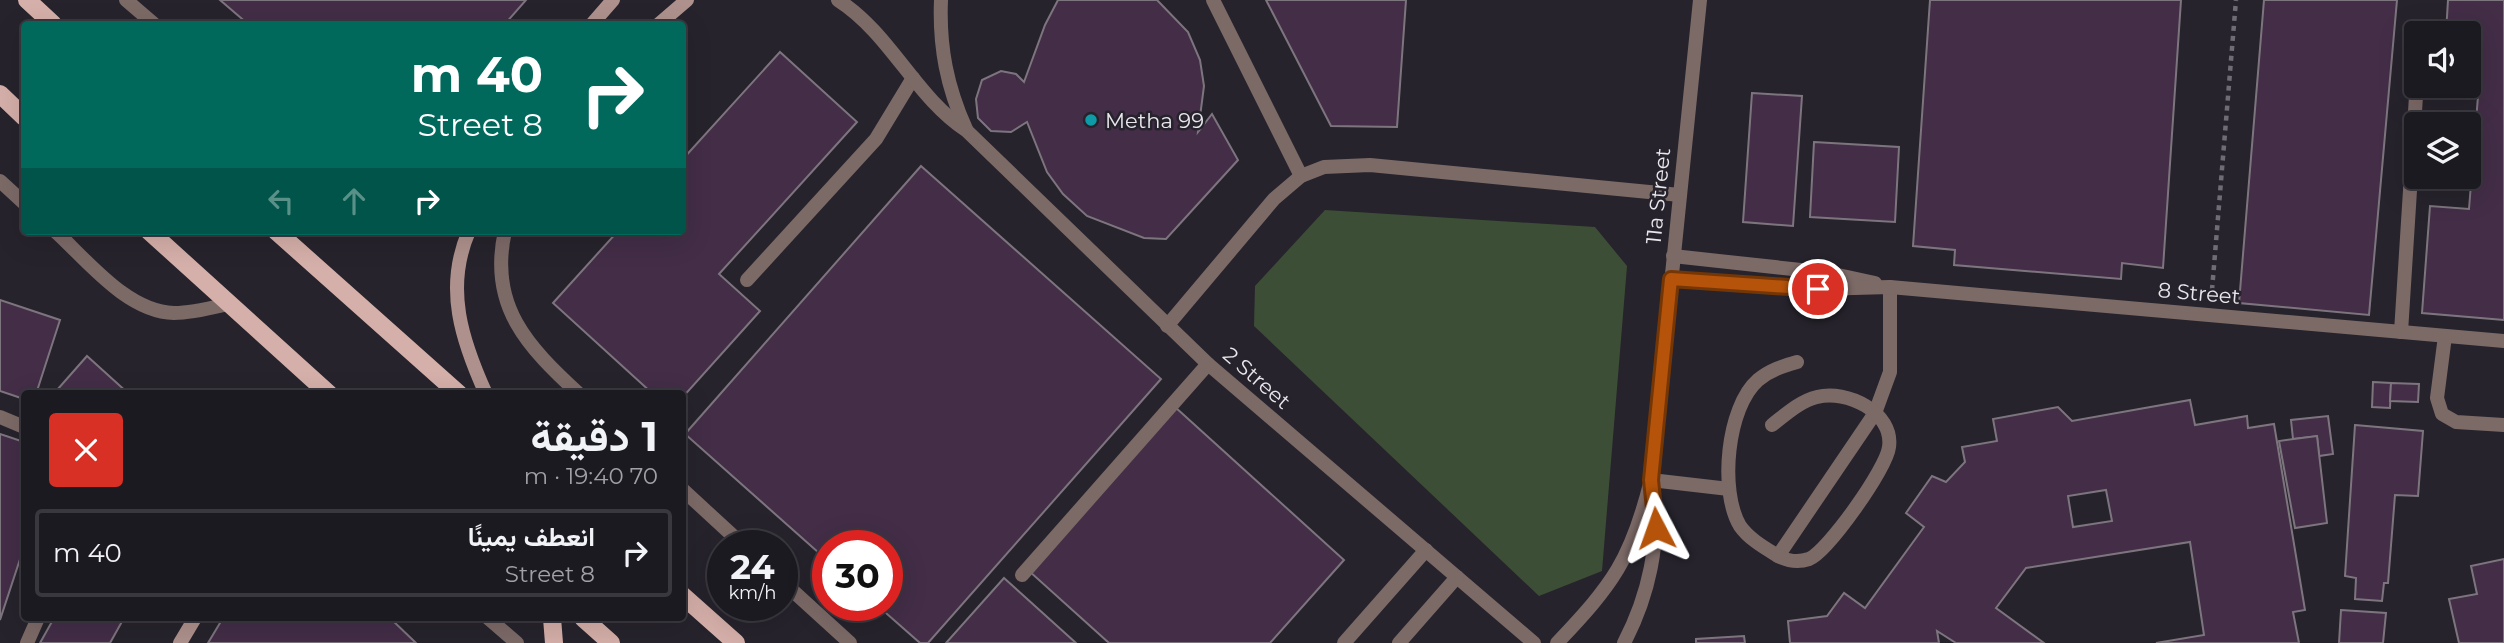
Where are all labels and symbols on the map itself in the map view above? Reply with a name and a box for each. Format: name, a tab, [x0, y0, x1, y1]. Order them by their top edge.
place label: Metha 99	[1105, 108, 1204, 133]
marker: Metha 99	[1083, 112, 1099, 128]
street label: 11a Street	[1641, 147, 1675, 245]
pin	[1788, 259, 1848, 319]
street label: 8 Street	[2157, 277, 2241, 309]
street label: 2 Street	[1218, 342, 1296, 414]
position arrow	[1619, 491, 1693, 565]
speed limit sign: 30	[812, 530, 903, 621]

